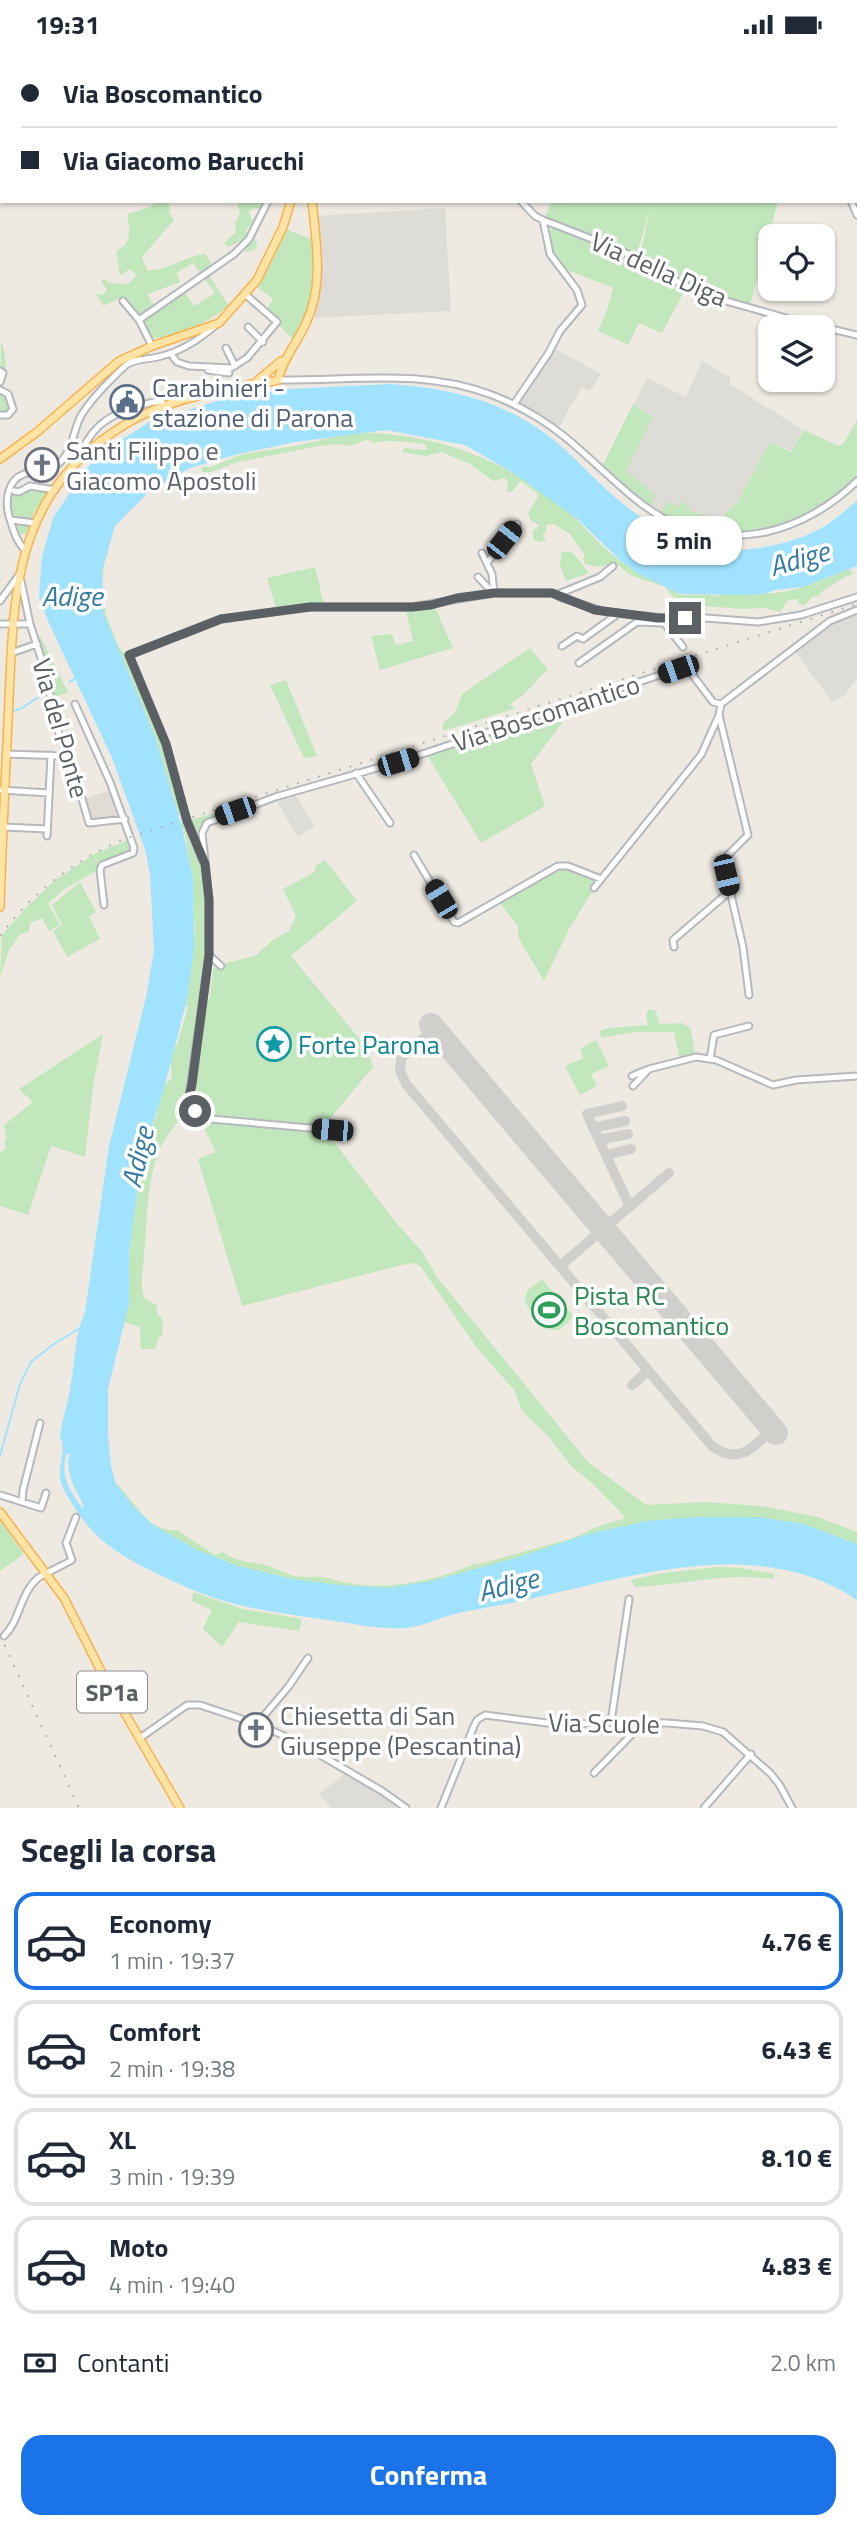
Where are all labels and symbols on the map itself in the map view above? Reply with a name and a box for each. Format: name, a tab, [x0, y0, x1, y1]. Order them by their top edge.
street label: Via della Diga	[584, 221, 734, 317]
place label: Carabinieri - stazione di Parona	[152, 368, 353, 437]
public building icon: Carabinieri - stazione di Parona	[108, 383, 146, 421]
place label: Santi Filippo e Giacomo Apostoli	[66, 431, 256, 500]
church icon: Santi Filippo e Giacomo Apostoli	[23, 446, 61, 484]
car	[483, 517, 526, 563]
callout: 5 min	[627, 517, 743, 565]
water label: Adige	[764, 528, 836, 587]
water label: Adige	[41, 574, 105, 617]
route end	[669, 602, 701, 634]
car	[655, 652, 702, 686]
street label: Via del Ponte	[22, 654, 100, 802]
street label: Via Boscomantico	[447, 664, 645, 762]
car	[375, 746, 422, 778]
car	[212, 794, 259, 828]
car	[712, 852, 741, 898]
car	[422, 876, 461, 922]
place icon: Forte Parona	[255, 1025, 293, 1063]
place label: Forte Parona	[298, 1025, 440, 1064]
route start	[179, 1095, 211, 1127]
car	[311, 1118, 354, 1142]
water label: Adige	[109, 1120, 165, 1192]
place label: Pista RC Boscomantico	[574, 1276, 729, 1345]
sports icon: Pista RC Boscomantico	[530, 1291, 568, 1329]
water label: Adige	[473, 1555, 545, 1612]
road number: SP1a	[77, 1672, 147, 1713]
place label: Chiesetta di San Giuseppe (Pescantina)	[280, 1696, 521, 1765]
street label: Via Scuole	[548, 1703, 660, 1743]
church icon: Chiesetta di San Giuseppe (Pescantina)	[237, 1711, 275, 1749]

